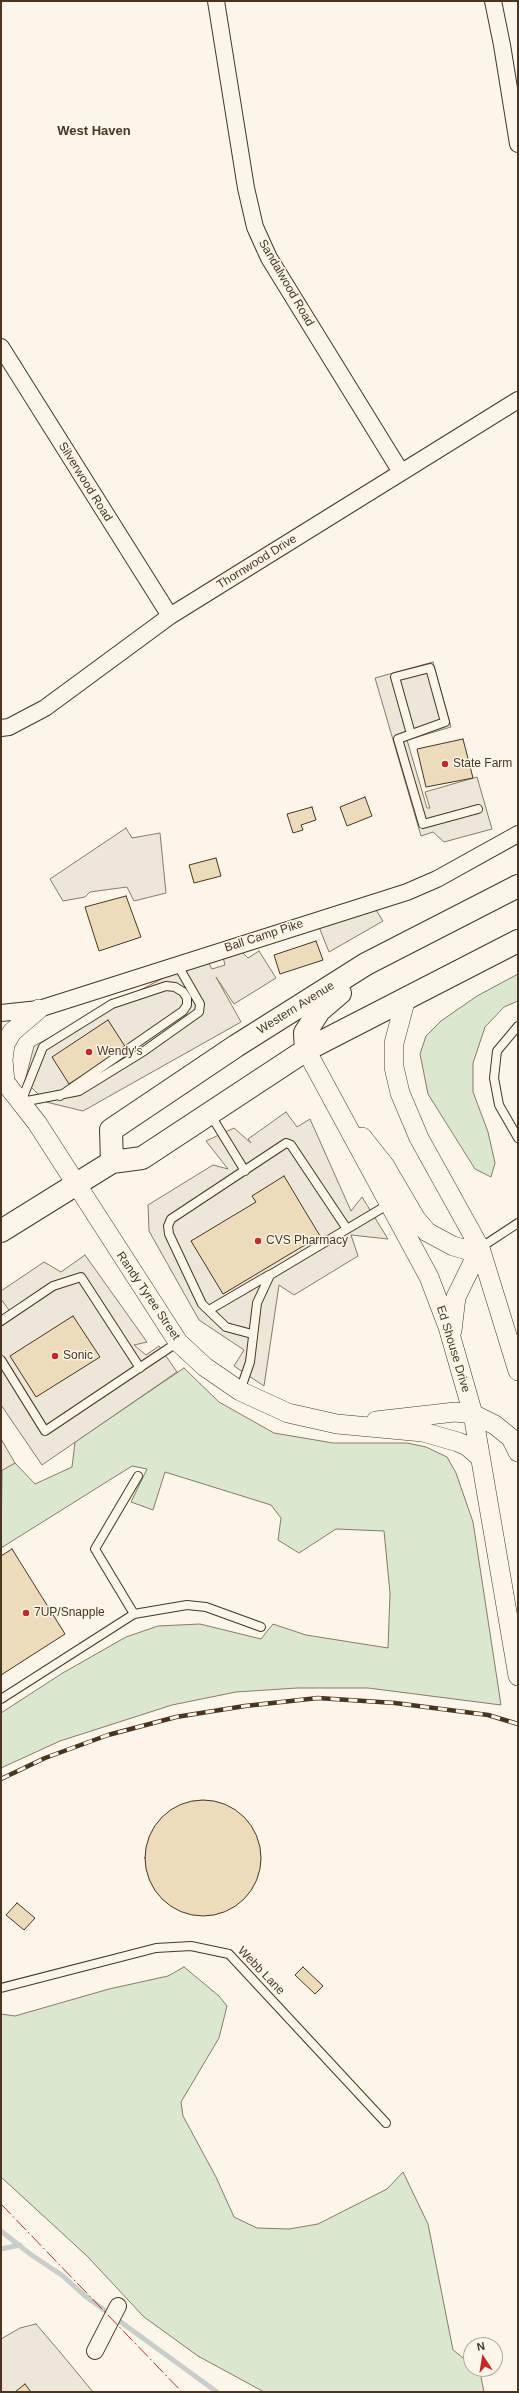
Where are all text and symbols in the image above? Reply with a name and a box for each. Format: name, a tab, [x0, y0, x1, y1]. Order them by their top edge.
district label: West Haven	[57, 123, 131, 139]
street label: Sandalwood Road	[255, 237, 317, 329]
street label: Silverwood Road	[55, 440, 115, 524]
street label: Thornwood Drive	[214, 532, 300, 592]
place label: State Farm	[453, 757, 512, 771]
marker: State Farm	[440, 759, 450, 769]
street label: Ball Camp Pike	[223, 916, 305, 956]
street label: Western Avenue	[255, 979, 337, 1037]
place label: Wendy's	[97, 1045, 142, 1059]
marker: Wendy's	[84, 1047, 94, 1057]
place label: CVS Pharmacy	[266, 1234, 348, 1248]
marker: CVS Pharmacy	[253, 1236, 263, 1246]
street label: Randy Tyree Street	[113, 1249, 183, 1343]
street label: Ed Shouse Drive	[433, 1304, 473, 1394]
place label: Sonic	[63, 1349, 93, 1363]
marker: Sonic	[50, 1351, 60, 1361]
place label: 7UP/Snapple	[34, 1606, 105, 1620]
marker: 7UP/Snapple	[21, 1608, 31, 1618]
street label: Webb Lane	[235, 1944, 287, 1998]
north arrow	[463, 2337, 503, 2377]
text: N	[476, 2340, 486, 2353]

